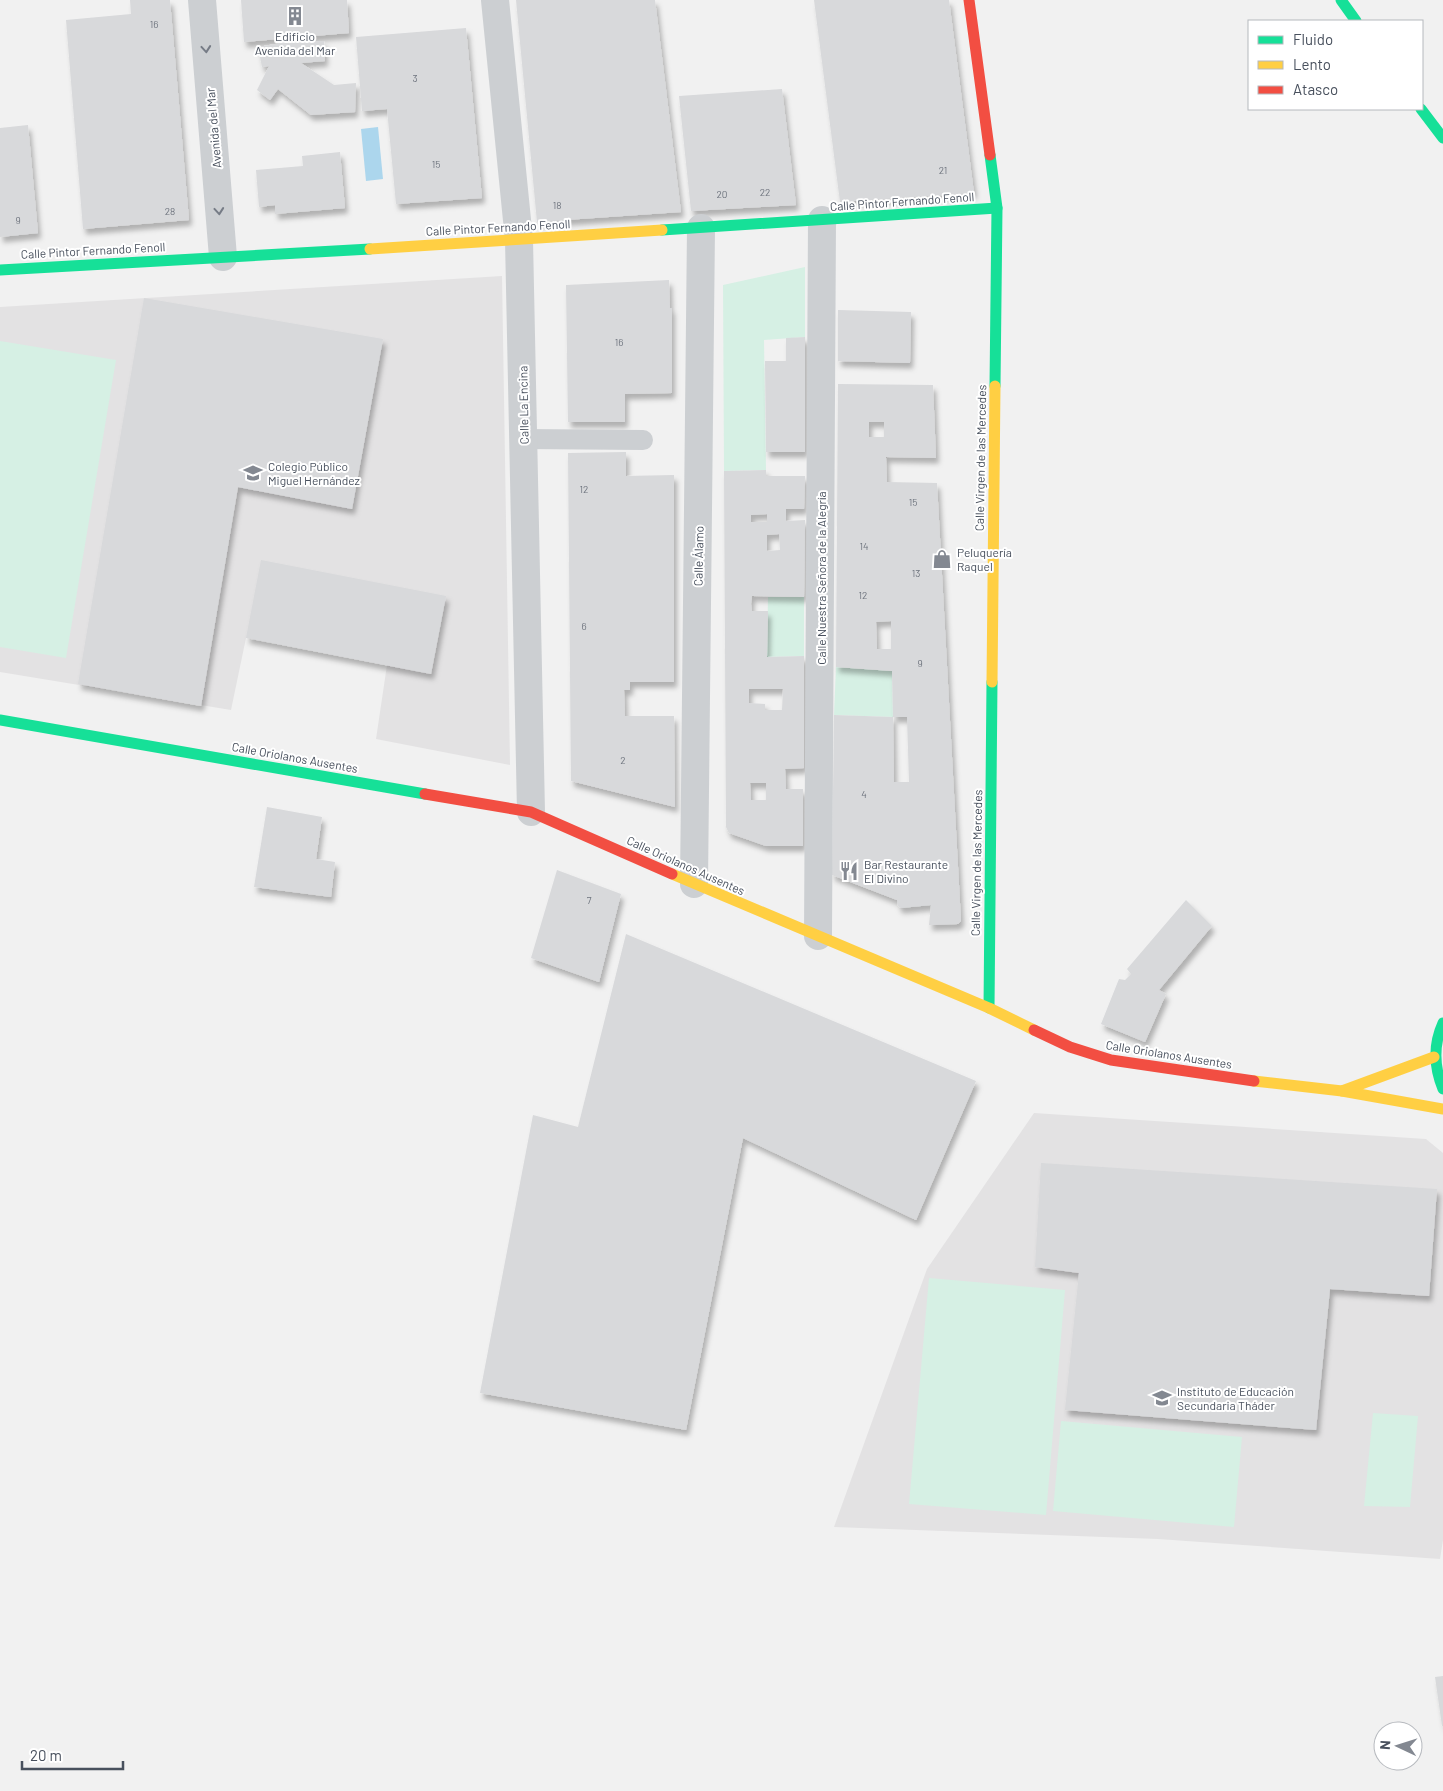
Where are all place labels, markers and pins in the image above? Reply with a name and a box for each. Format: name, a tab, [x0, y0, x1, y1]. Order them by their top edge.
building icon: Edificio Avenida del Mar	[284, 5, 306, 27]
place label: Edificio Avenida del Mar	[255, 29, 336, 57]
place label: Colegio Público Miguel Hernández	[268, 459, 360, 487]
school or university icon: Colegio Público Miguel Hernández	[242, 462, 264, 484]
place label: Peluquería Raquel	[957, 545, 1012, 573]
shop icon: Peluquería Raquel	[931, 548, 953, 570]
place label: Bar Restaurante El Divino	[864, 857, 948, 885]
restaurant icon: Bar Restaurante El Divino	[838, 860, 860, 882]
place label: Instituto de Educación Secundaria Tháder	[1177, 1384, 1294, 1412]
school or university icon: Instituto de Educación Secundaria Tháder	[1151, 1387, 1173, 1409]

